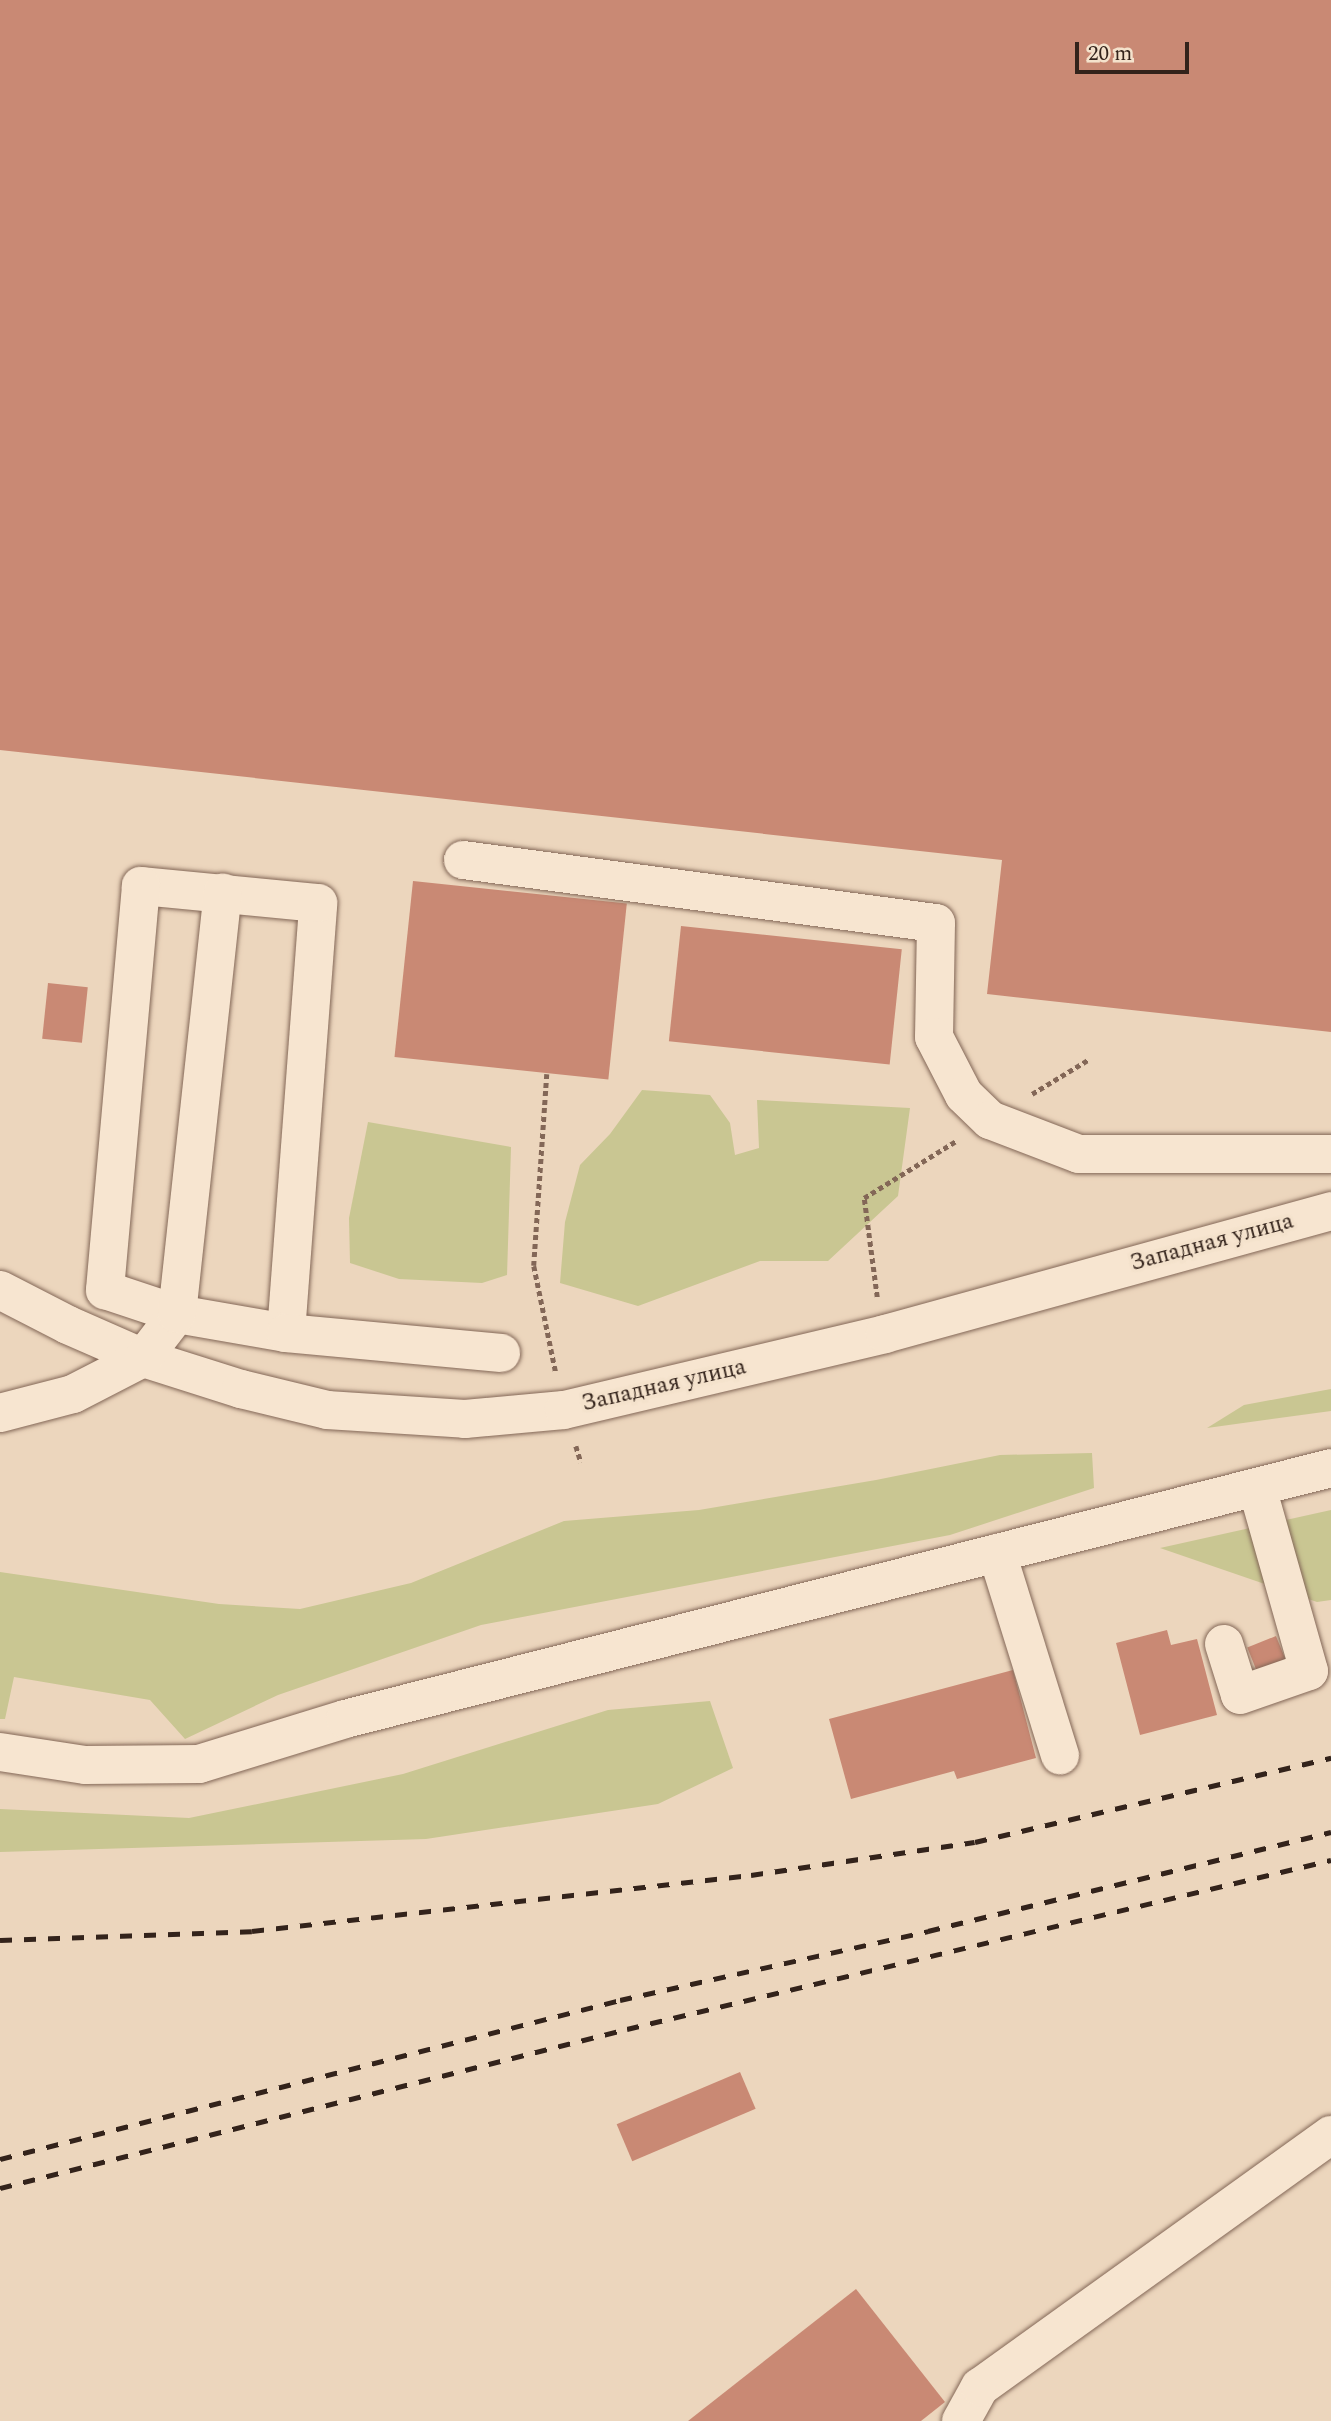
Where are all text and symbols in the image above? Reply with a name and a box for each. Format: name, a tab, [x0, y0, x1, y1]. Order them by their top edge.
scale bar	[1079, 28, 1193, 72]
text: 20 m	[1088, 38, 1132, 70]
street label: Западная улица	[1127, 1208, 1297, 1278]
street label: Западная улица	[579, 1354, 749, 1418]

